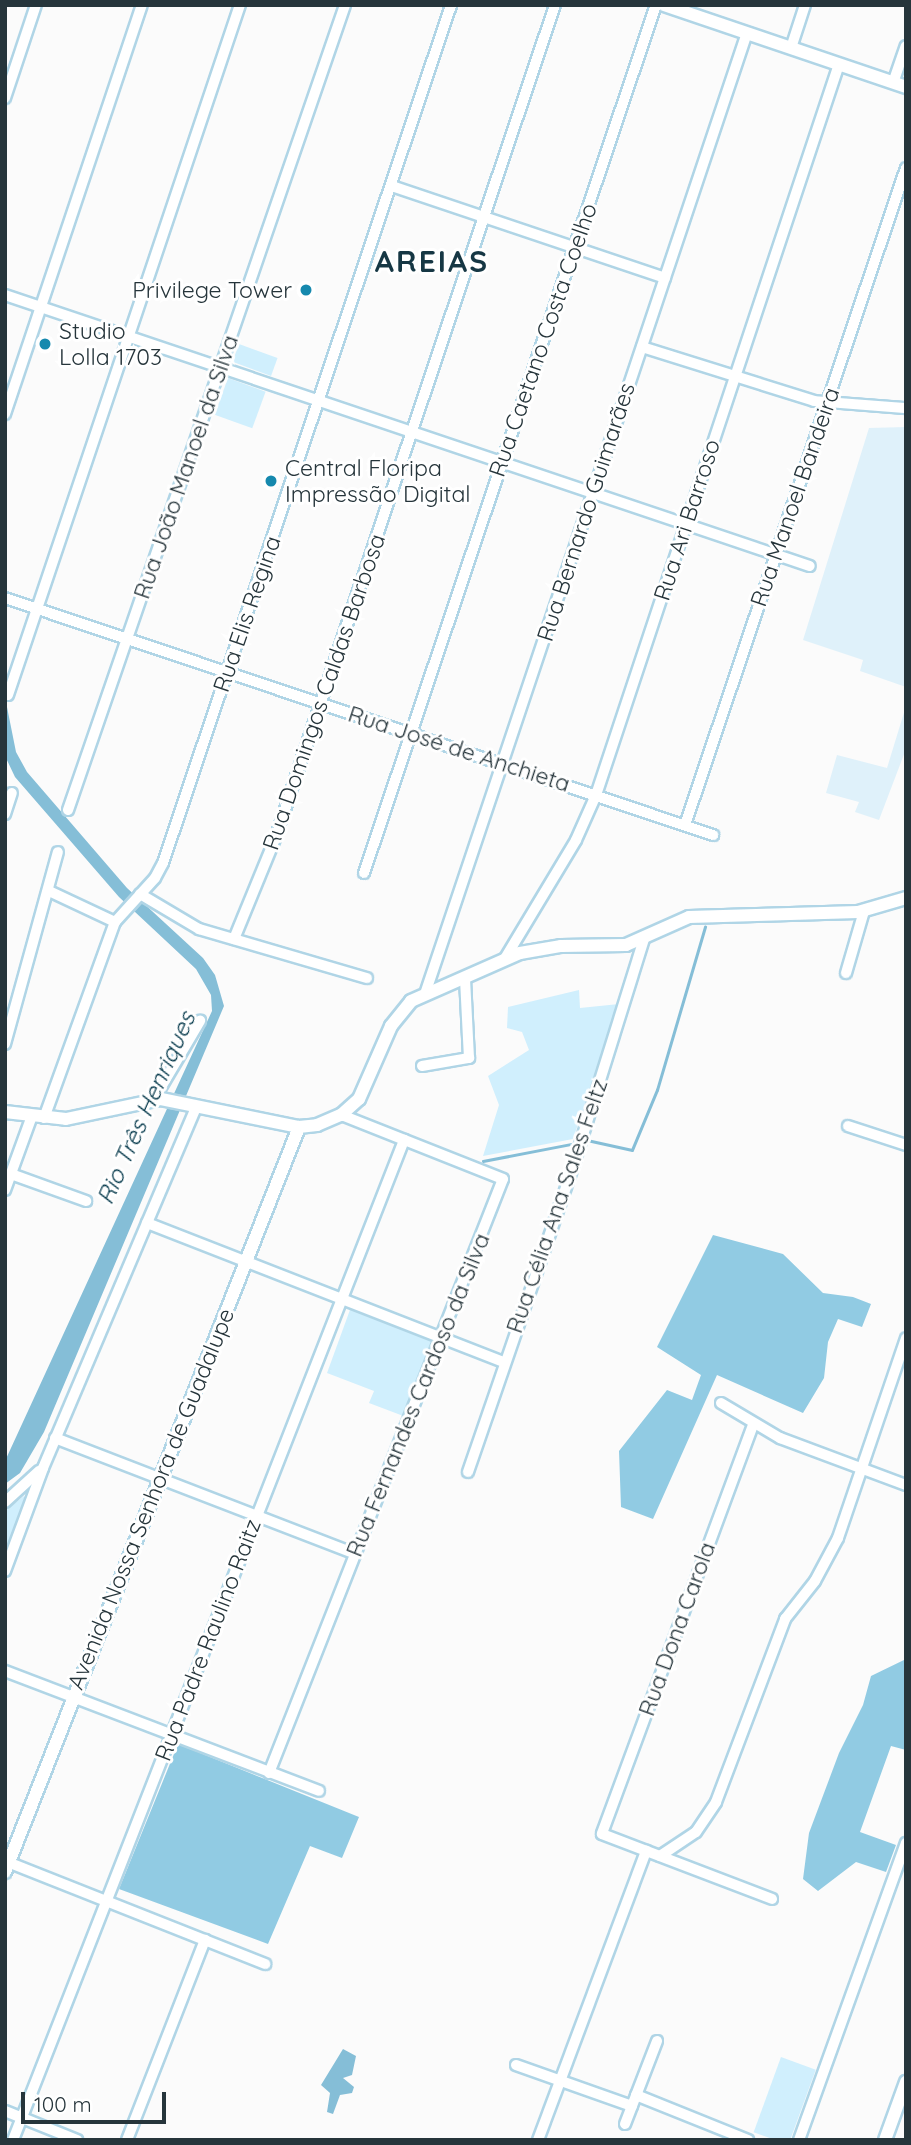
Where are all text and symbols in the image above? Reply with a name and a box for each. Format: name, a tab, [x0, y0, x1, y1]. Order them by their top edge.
street label: Rua Caetano Costa Coelho	[483, 200, 603, 480]
district label: AREIAS	[376, 243, 488, 279]
place label: Privilege Tower	[132, 276, 292, 304]
marker: Privilege Tower	[298, 282, 314, 298]
place label: Studio Lolla 1703	[59, 317, 162, 371]
street label: Rua João Manoel da Silva	[128, 331, 244, 603]
marker: Studio Lolla 1703	[37, 336, 53, 352]
street label: Rua Bernardo Guimarães	[531, 379, 641, 645]
street label: Rua Manoel Bandeira	[745, 384, 845, 610]
street label: Rua Ari Barroso	[648, 436, 726, 604]
place label: Central Floripa Impressão Digital	[285, 454, 471, 508]
marker: Central Floripa Impressão Digital	[263, 473, 279, 489]
street label: Rua Domingos Caldas Barbosa	[257, 530, 391, 854]
street label: Rua Elis Regina	[207, 532, 287, 696]
street label: Rua José de Anchieta	[345, 700, 573, 798]
water label: Rio Três Henriques	[91, 1007, 201, 1209]
street label: Rua Célia Ana Sales Feltz	[500, 1075, 614, 1337]
street label: Rua Fernandes Cardoso da Silva	[340, 1229, 496, 1561]
street label: Avenida Nossa Senhora de Guadalupe	[62, 1304, 240, 1694]
street label: Rua Padre Raulino Raitz	[149, 1515, 267, 1765]
street label: Rua Dona Carola	[633, 1538, 721, 1720]
scale bar	[24, 2078, 170, 2122]
text: 100 m	[34, 2091, 92, 2117]

